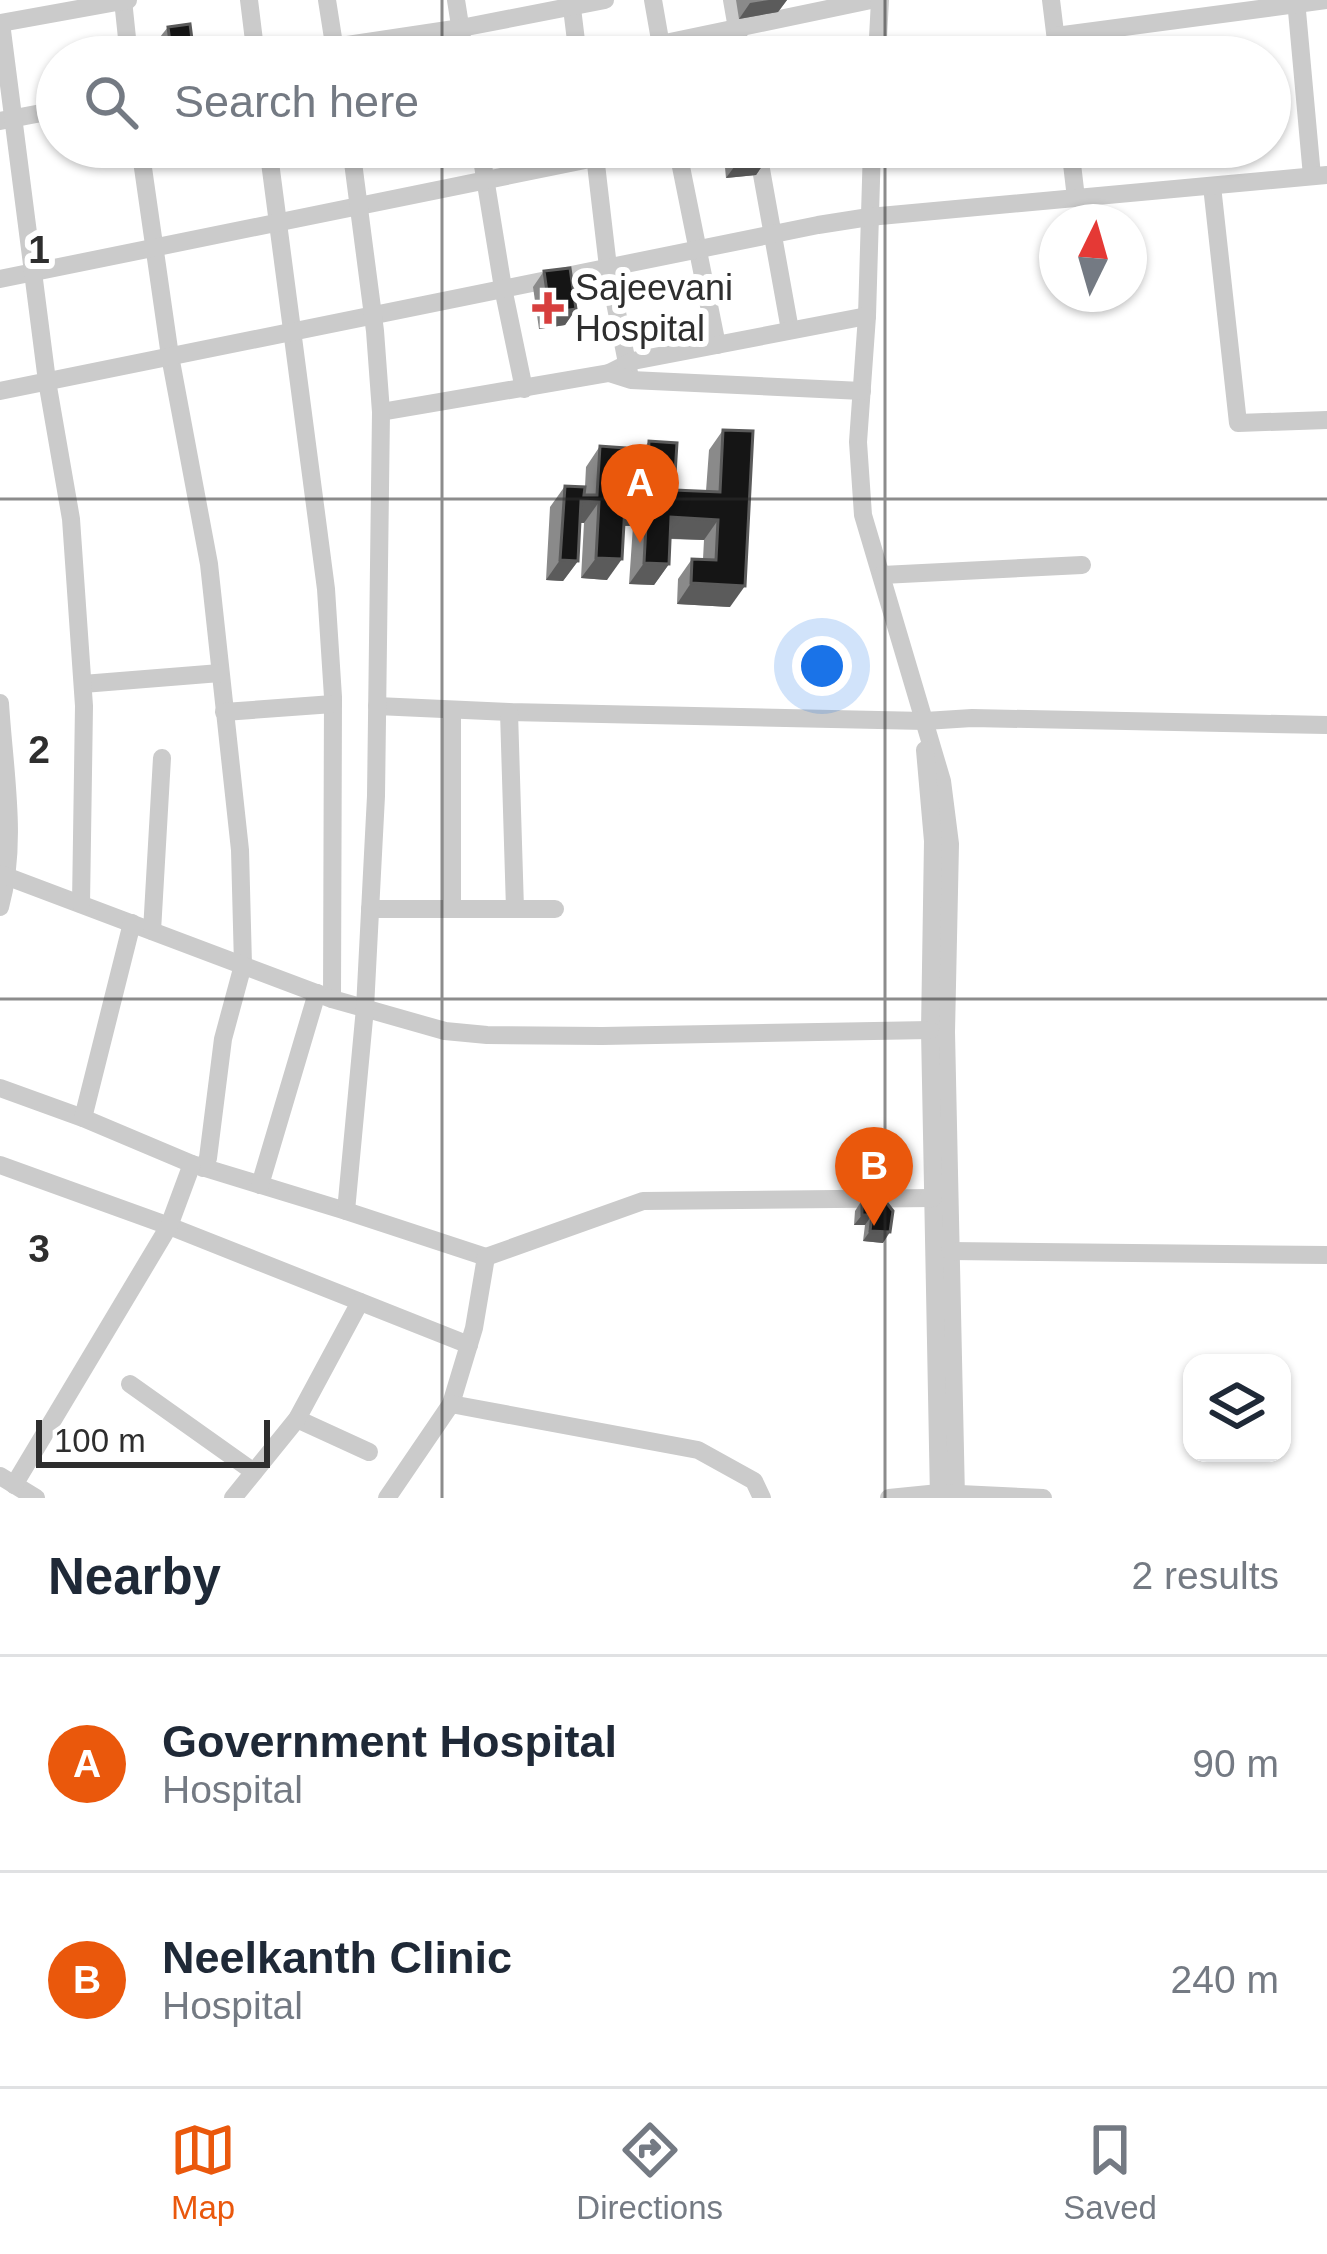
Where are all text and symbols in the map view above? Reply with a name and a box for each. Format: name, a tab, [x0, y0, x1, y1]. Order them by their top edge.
search box	[36, 36, 1291, 168]
icon: search	[78, 69, 144, 135]
text: Search here	[174, 76, 419, 127]
north arrow	[1039, 204, 1147, 312]
text: 1	[28, 228, 50, 271]
place label: Sajeevani Hospital	[575, 267, 733, 349]
marker: Sajeevani Hospital	[532, 292, 564, 324]
pin: A	[601, 444, 679, 543]
your location	[792, 636, 852, 696]
text: 2	[28, 728, 50, 771]
pin: B	[835, 1127, 913, 1226]
text: 3	[28, 1227, 50, 1270]
map controls	[1183, 1354, 1291, 1462]
button: layers	[1183, 1354, 1291, 1462]
scale bar	[36, 1414, 270, 1467]
text: 100 m	[54, 1422, 146, 1459]
text: Nearby	[48, 1548, 221, 1605]
text: 2 results	[1132, 1554, 1279, 1597]
text: Government Hospital	[162, 1716, 617, 1767]
text: A	[73, 1742, 101, 1785]
text: 90 m	[1192, 1742, 1279, 1785]
text: Hospital	[162, 1768, 303, 1811]
text: Neelkanth Clinic	[162, 1932, 512, 1983]
text: B	[73, 1958, 101, 2001]
text: 240 m	[1171, 1958, 1279, 2001]
text: Hospital	[162, 1984, 303, 2027]
tab: Map	[170, 2117, 236, 2227]
tab: Directions	[576, 2117, 723, 2227]
tab: Saved	[1063, 2117, 1157, 2227]

